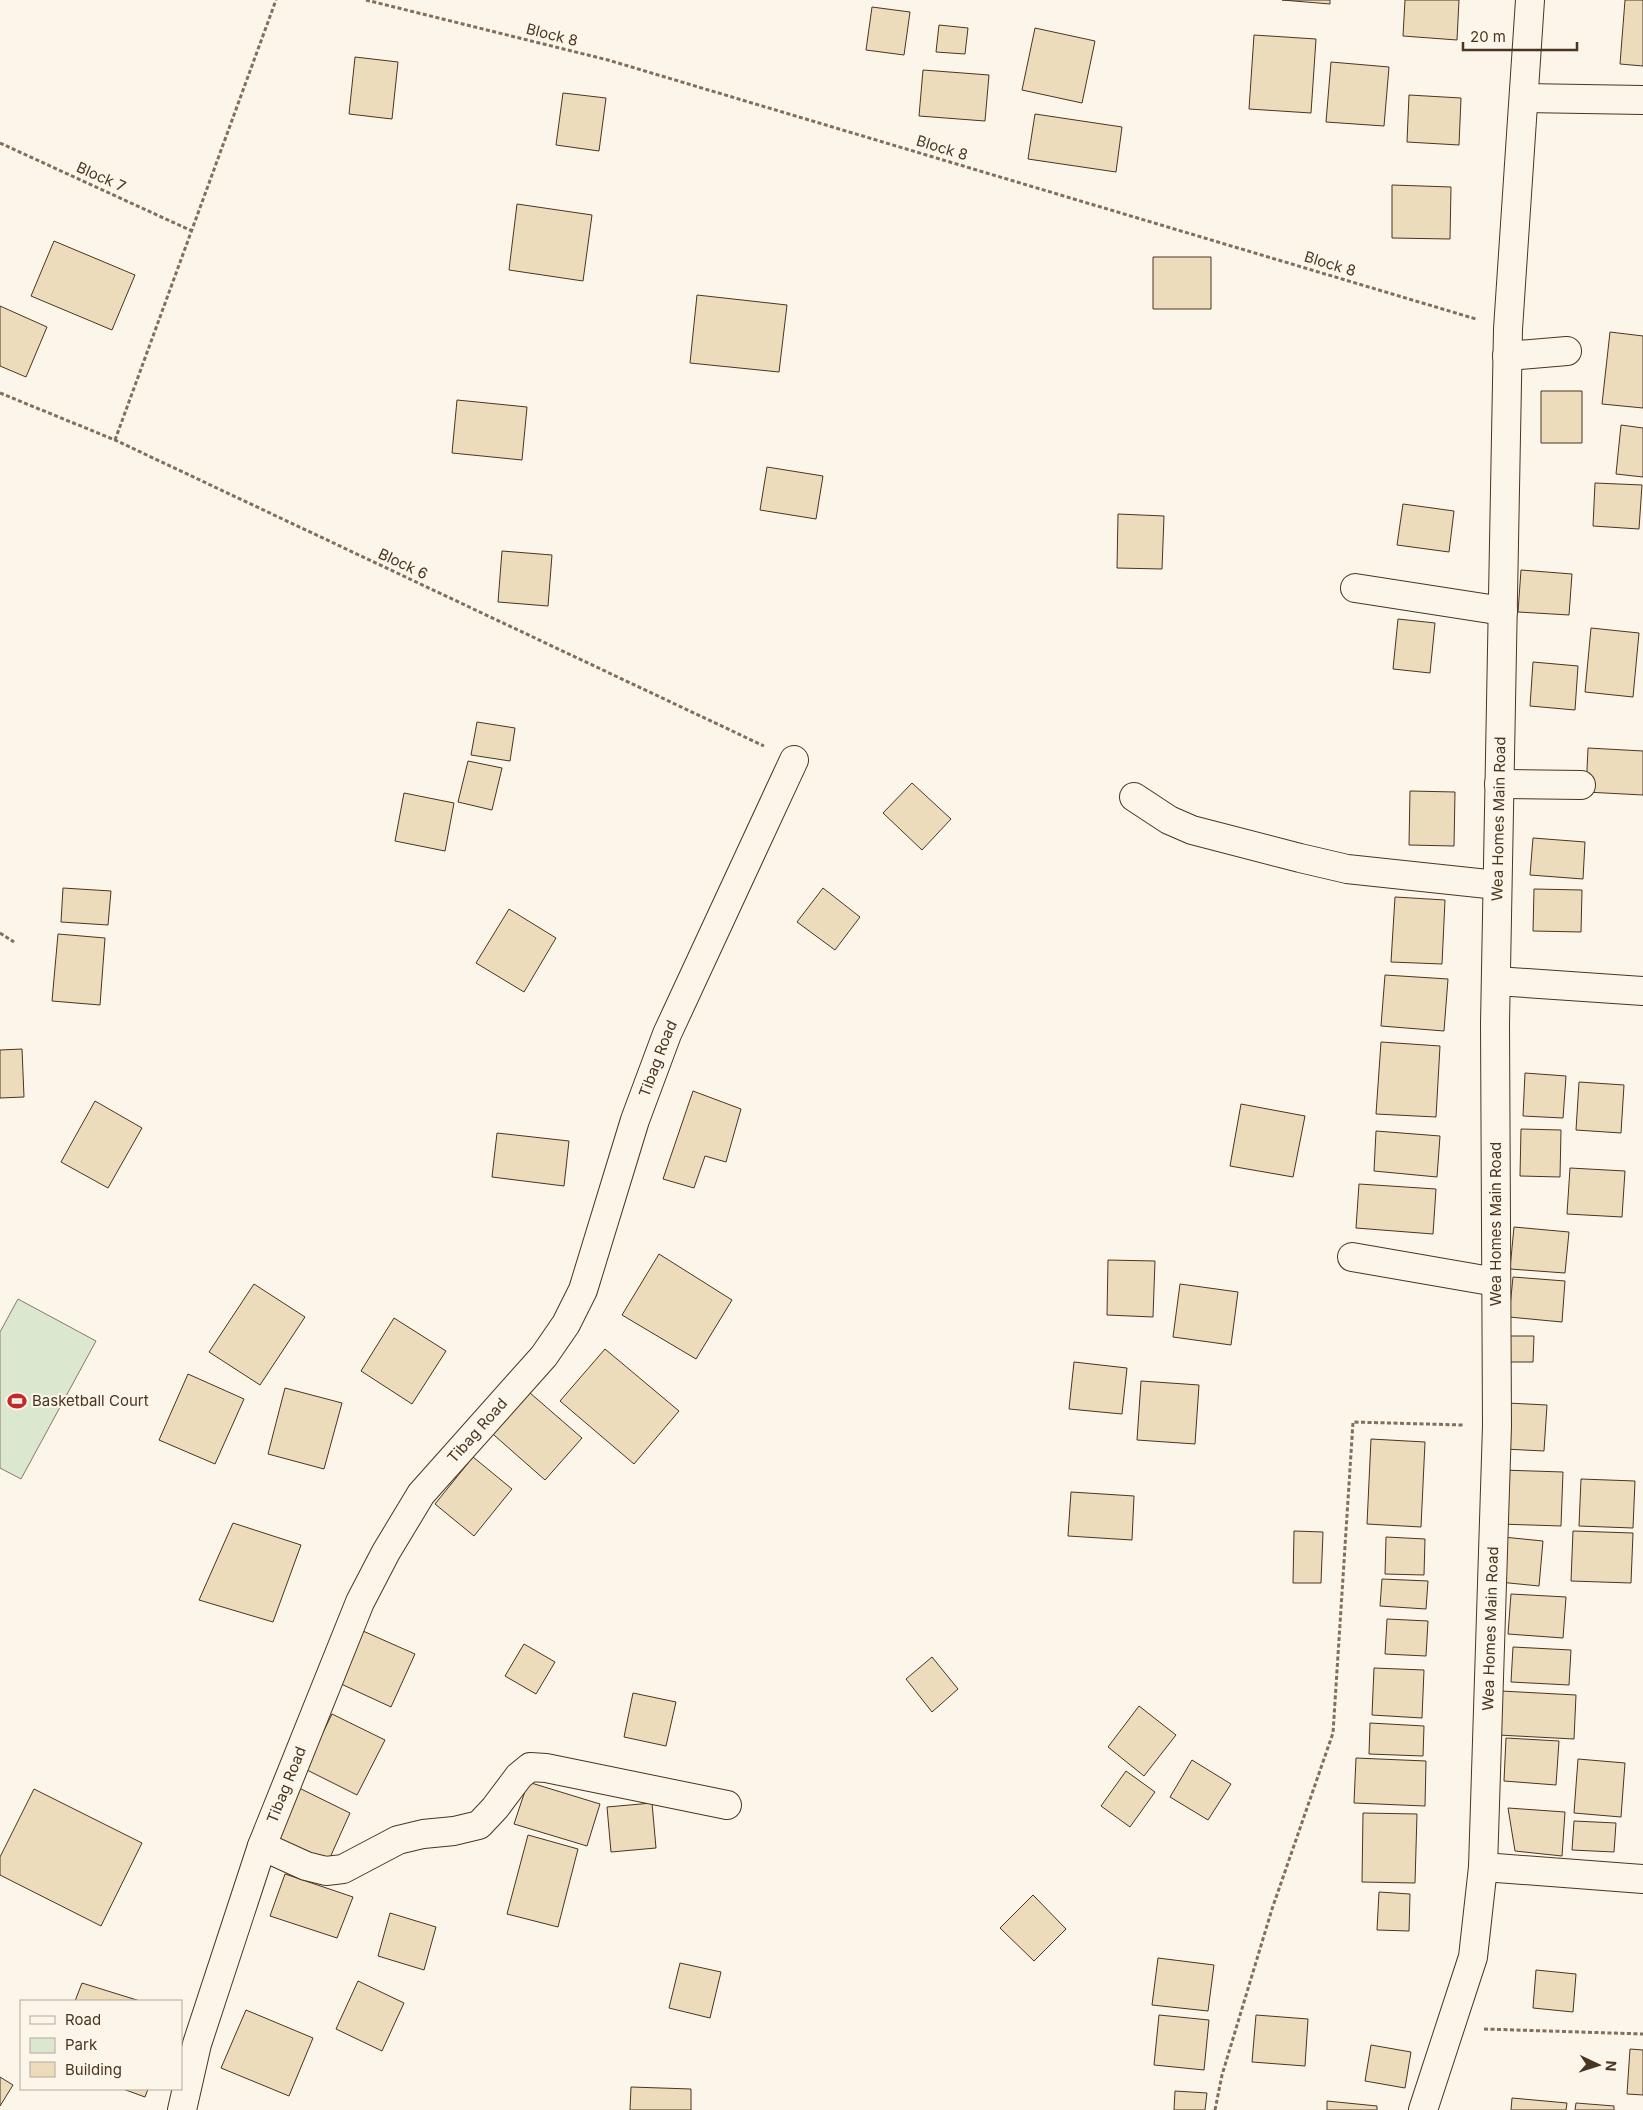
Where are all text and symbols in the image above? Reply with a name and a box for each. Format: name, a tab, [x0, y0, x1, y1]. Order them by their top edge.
street label: Block 8	[524, 19, 580, 50]
scale bar	[1463, 20, 1577, 52]
text: 20 m	[1470, 27, 1506, 46]
street label: Block 8	[914, 131, 970, 164]
street label: Block 7	[74, 157, 129, 196]
street label: Block 8	[1302, 247, 1358, 280]
street label: Block 6	[375, 544, 431, 583]
street label: Wea Homes Main Road	[1487, 736, 1509, 901]
street label: Tibag Road	[634, 1017, 681, 1100]
street label: Wea Homes Main Road	[1486, 1142, 1505, 1306]
sports icon: Basketball Court	[6, 1390, 28, 1412]
place label: Basketball Court	[32, 1391, 149, 1410]
street label: Tibag Road	[443, 1394, 511, 1467]
street label: Wea Homes Main Road	[1478, 1546, 1502, 1711]
street label: Tibag Road	[262, 1744, 310, 1826]
legend	[20, 2000, 182, 2090]
text: Road	[65, 2010, 101, 2029]
text: Park	[65, 2035, 98, 2054]
north arrow	[1573, 2040, 1623, 2090]
text: Building	[65, 2060, 122, 2079]
text: N	[1603, 2060, 1620, 2072]

